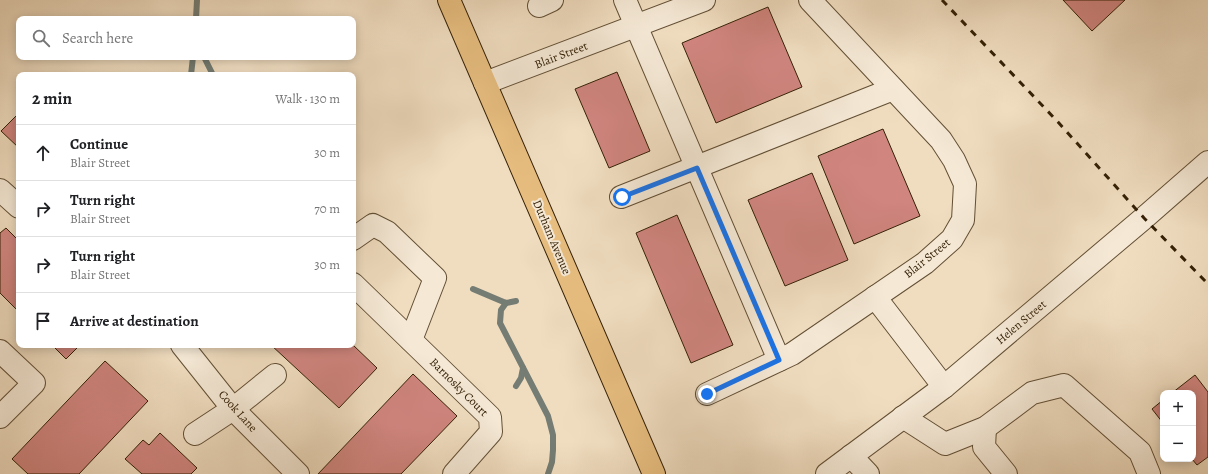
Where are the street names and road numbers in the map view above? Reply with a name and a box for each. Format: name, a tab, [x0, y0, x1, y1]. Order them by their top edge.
street label: Blair Street	[532, 38, 590, 72]
street label: Durham Avenue	[529, 197, 575, 277]
street label: Blair Street	[900, 234, 954, 282]
street label: Helen Street	[993, 296, 1050, 348]
street label: Barnosky Court	[426, 354, 492, 420]
street label: Cook Lane	[215, 387, 261, 435]

